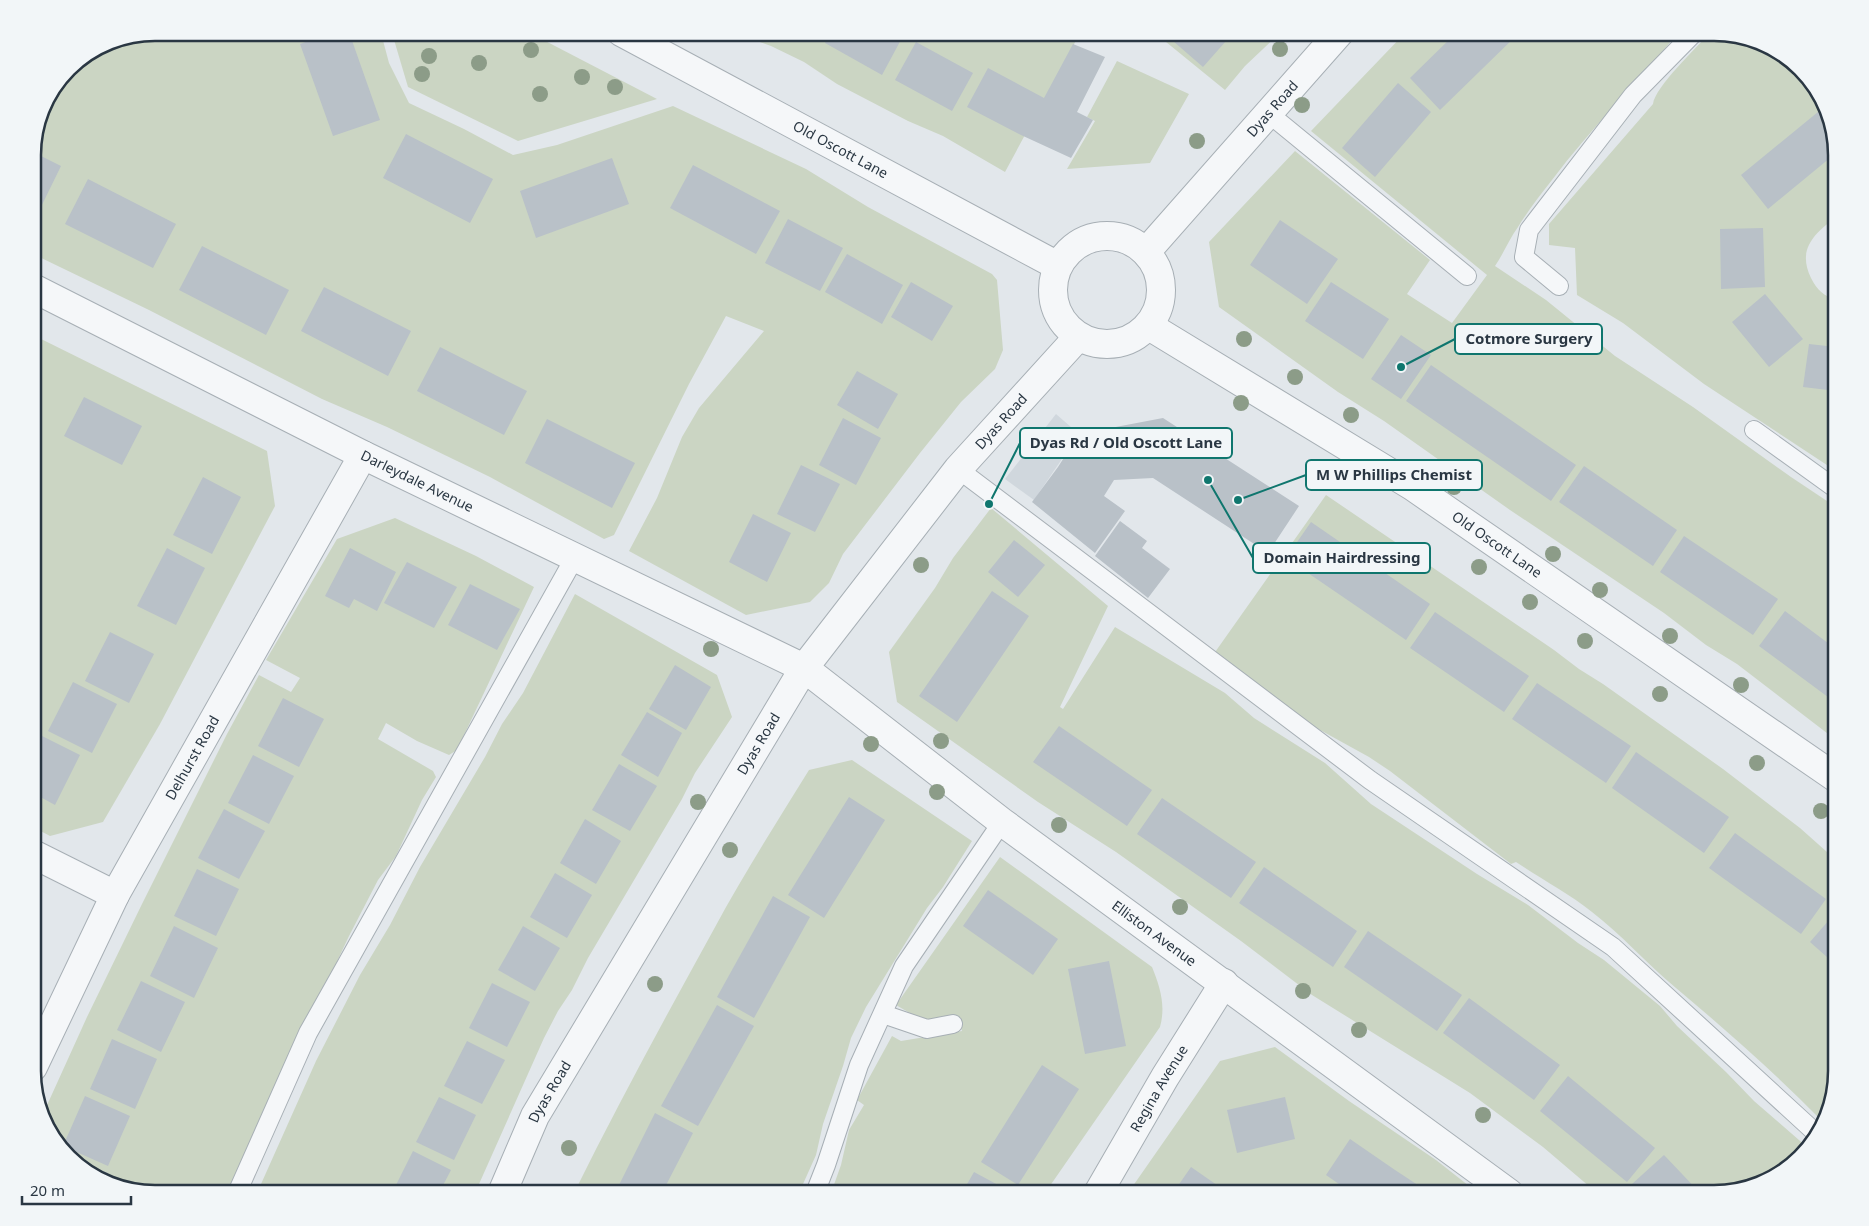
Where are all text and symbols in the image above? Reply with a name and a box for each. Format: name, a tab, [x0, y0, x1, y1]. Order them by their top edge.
street label: Dyas Road	[1242, 76, 1302, 141]
street label: Old Oscott Lane	[790, 116, 892, 182]
callout: Cotmore Surgery	[1455, 324, 1602, 354]
text: Cotmore Surgery	[1465, 328, 1593, 348]
street label: Dyas Road	[970, 389, 1031, 453]
callout: Dyas Rd / Old Oscott Lane	[1020, 428, 1232, 458]
text: Dyas Rd / Old Oscott Lane	[1030, 432, 1222, 452]
street label: Darleydale Avenue	[358, 445, 477, 516]
callout: M W Phillips Chemist	[1306, 460, 1482, 490]
text: M W Phillips Chemist	[1316, 464, 1472, 484]
street label: Old Oscott Lane	[1449, 506, 1546, 582]
callout: Domain Hairdressing	[1253, 543, 1430, 573]
text: Domain Hairdressing	[1263, 547, 1421, 567]
street label: Dyas Road	[732, 709, 784, 778]
street label: Delhurst Road	[161, 712, 223, 803]
street label: Elliston Avenue	[1108, 896, 1201, 970]
street label: Regina Avenue	[1125, 1041, 1192, 1135]
street label: Dyas Road	[523, 1057, 575, 1125]
scale bar	[22, 1174, 131, 1206]
text: 20 m	[30, 1180, 65, 1200]

